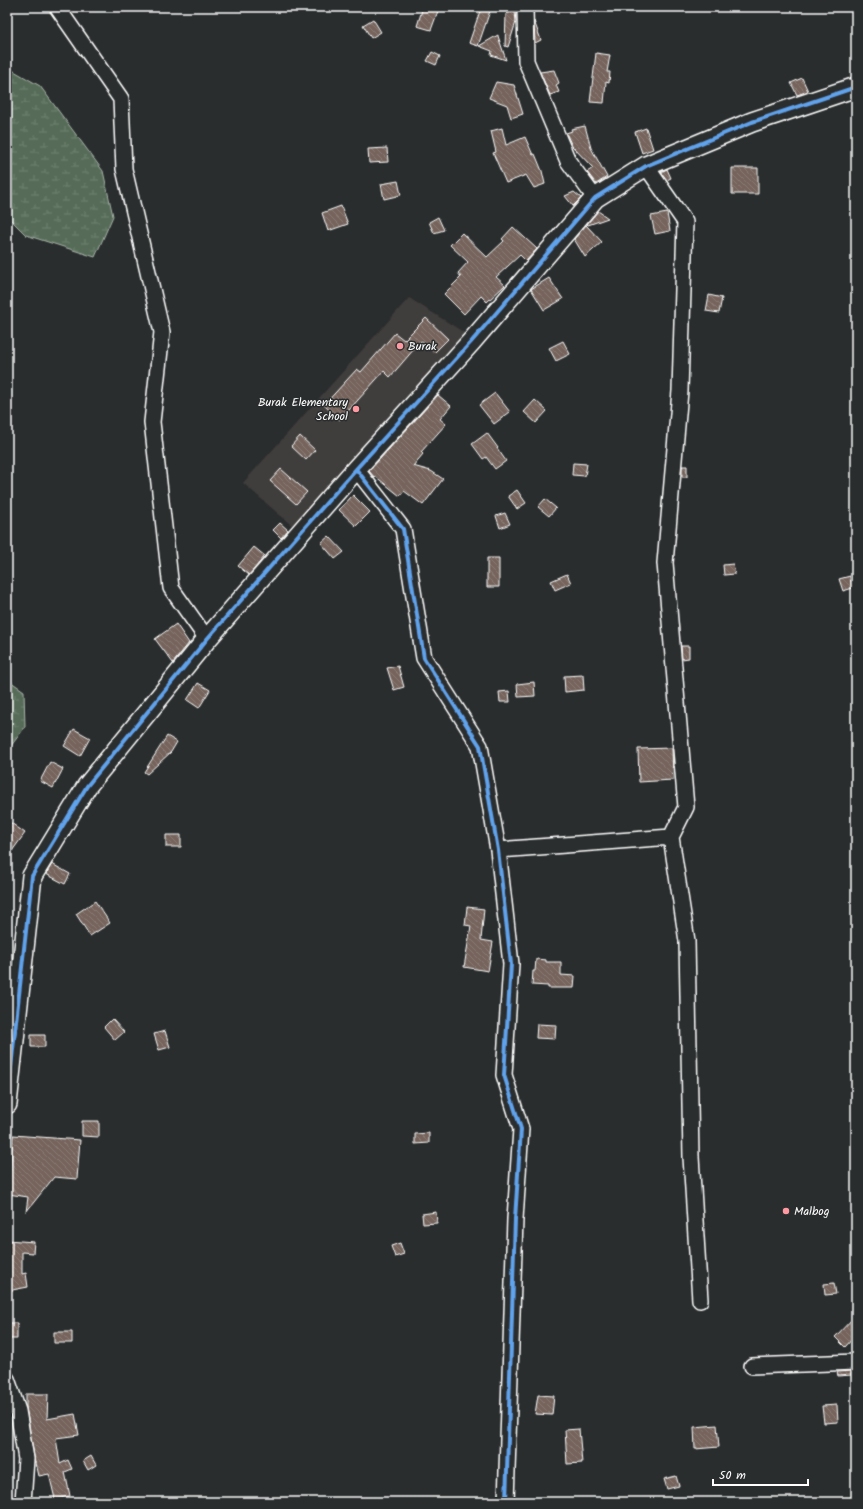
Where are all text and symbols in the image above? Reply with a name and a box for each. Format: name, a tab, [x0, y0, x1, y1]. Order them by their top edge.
place label: Burak	[408, 337, 437, 356]
marker: Burak	[395, 341, 405, 351]
place label: Burak Elementary School	[258, 393, 348, 426]
marker: Burak Elementary School	[351, 404, 361, 414]
place label: Malbog	[794, 1202, 830, 1221]
marker: Malbog	[781, 1206, 791, 1216]
scale bar	[713, 1461, 808, 1487]
text: 50 m	[719, 1466, 746, 1485]

